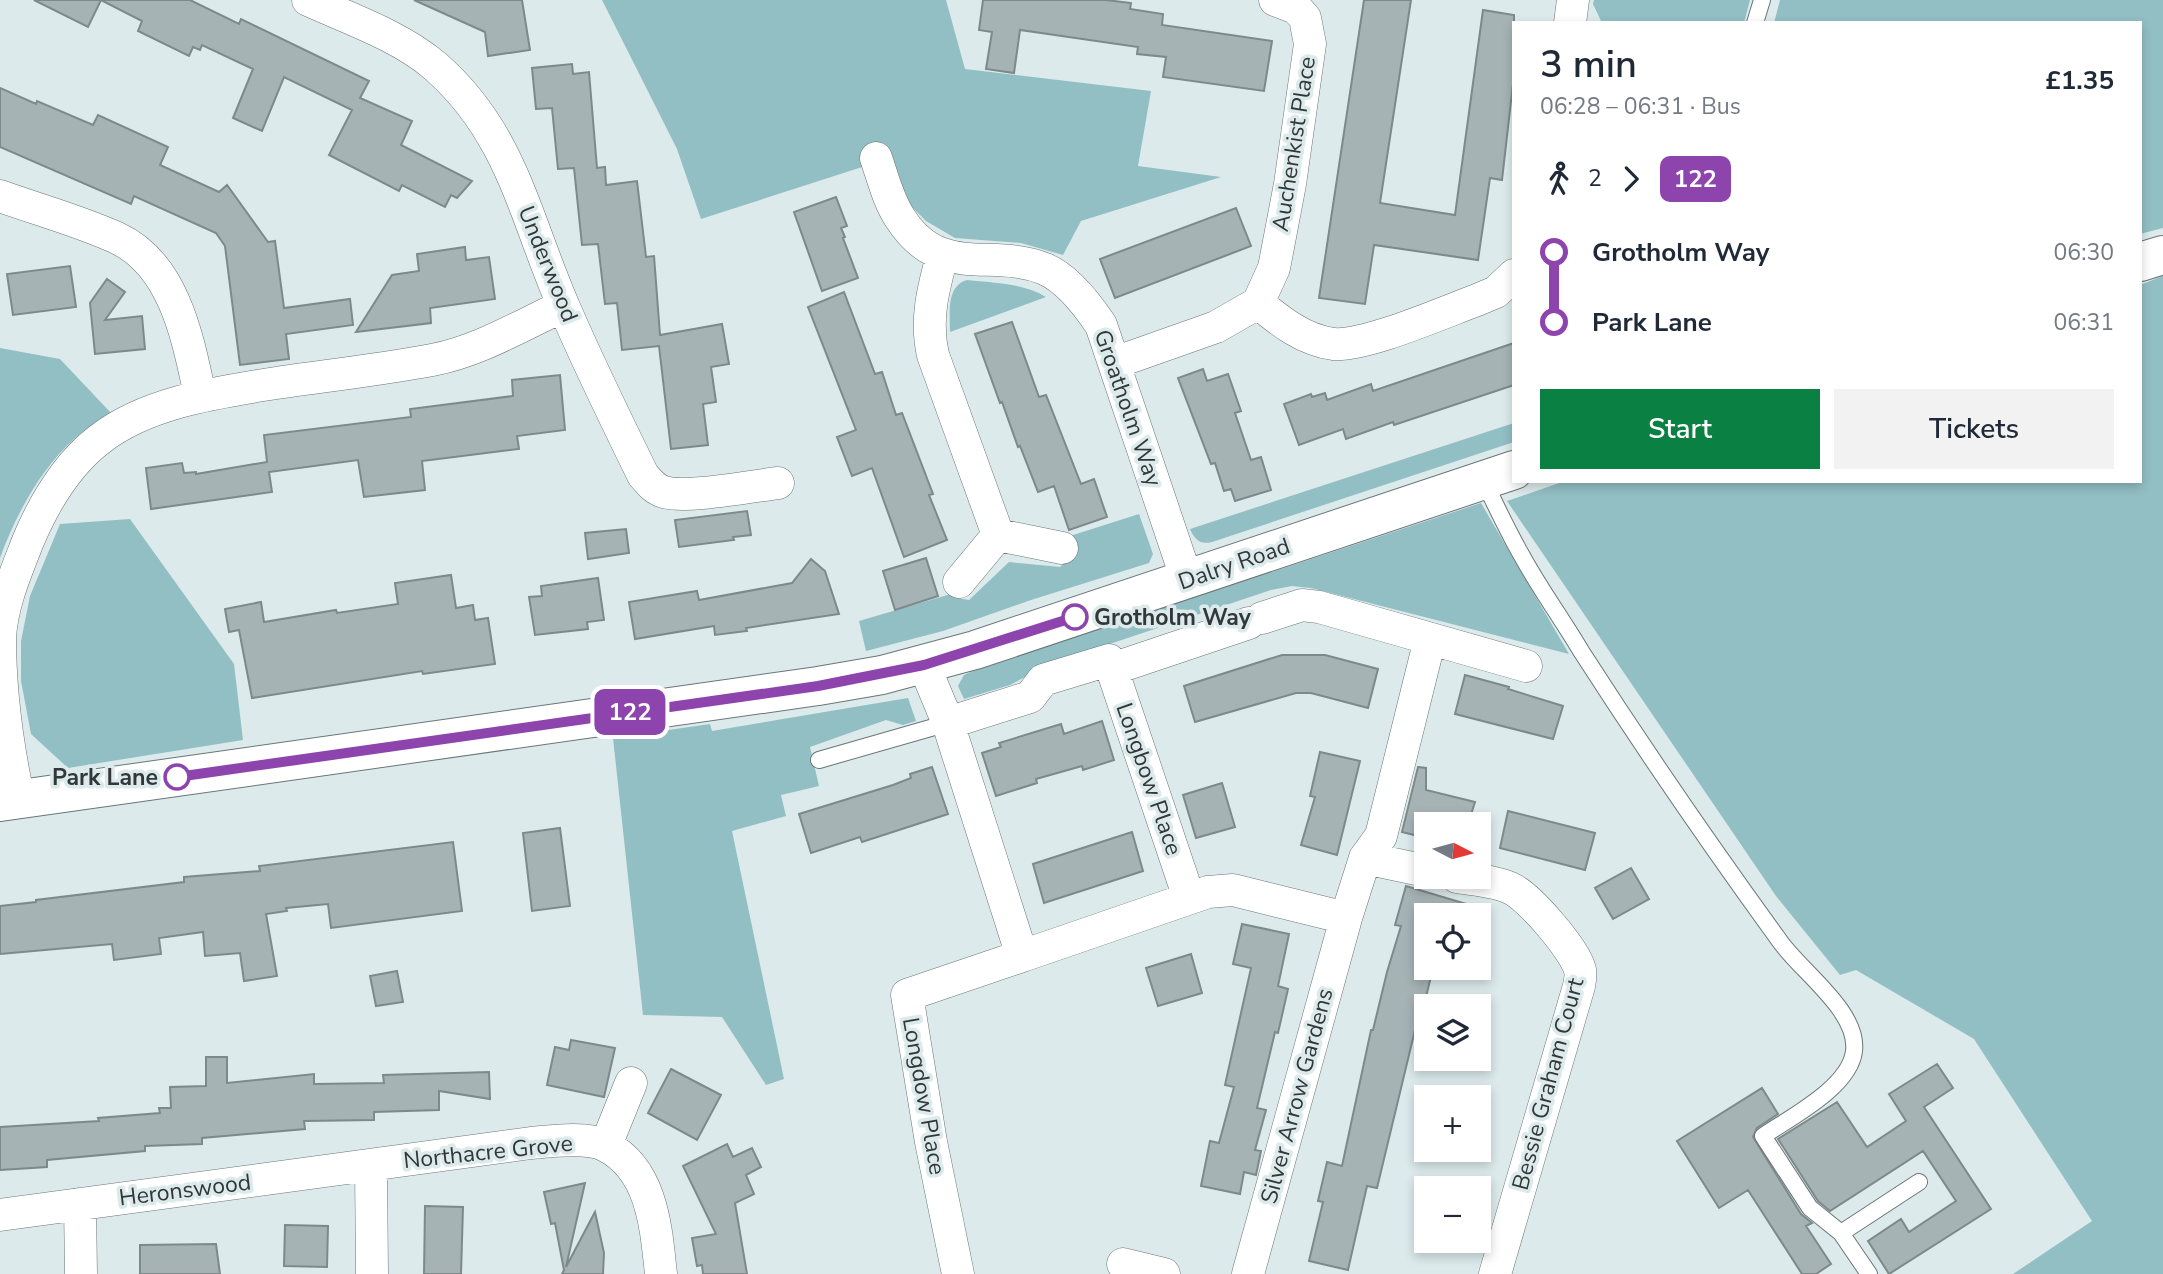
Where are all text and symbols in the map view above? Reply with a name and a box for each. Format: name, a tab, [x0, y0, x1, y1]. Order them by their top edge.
text: 3 min	[1540, 39, 1637, 90]
street label: Auchenkist Place	[1265, 54, 1323, 234]
text: £1.35	[2045, 63, 2114, 98]
text: 06:28 – 06:31 · Bus	[1540, 91, 1741, 122]
icon: walk	[1540, 160, 1578, 198]
icon: forward	[1612, 160, 1650, 198]
text: 2	[1588, 163, 1602, 194]
text: 122	[1674, 163, 1717, 195]
street label: Underwood	[511, 201, 585, 327]
text: Grotholm Way	[1592, 235, 1769, 270]
text: 06:30	[2054, 237, 2114, 268]
text: Park Lane	[1592, 305, 1712, 340]
text: 06:31	[2054, 307, 2114, 338]
street label: Groatholm Way	[1087, 325, 1169, 491]
button: Start	[1540, 389, 1820, 469]
button: Tickets	[1834, 389, 2114, 469]
street label: Dalry Road	[1174, 530, 1294, 598]
place label: Grotholm Way	[1094, 602, 1252, 633]
marker: Grotholm Way	[1062, 604, 1088, 630]
line badge: 122	[590, 689, 670, 735]
text: 122	[608, 696, 652, 728]
street label: Longbow Place	[1108, 699, 1190, 859]
place label: Park Lane	[52, 762, 158, 793]
marker: Park Lane	[164, 764, 190, 790]
north arrow	[1414, 812, 1491, 889]
map controls	[1414, 812, 1491, 1253]
button: locate	[1414, 903, 1491, 980]
street label: Bessie Graham Court	[1505, 974, 1591, 1194]
street label: Silver Arrow Gardens	[1253, 985, 1341, 1207]
button: layers	[1414, 994, 1491, 1071]
street label: Longdow Place	[895, 1015, 953, 1177]
button: +	[1414, 1085, 1491, 1162]
street label: Northacre Grove	[402, 1128, 574, 1176]
street label: Heronswood	[117, 1167, 253, 1213]
button: −	[1414, 1176, 1491, 1253]

